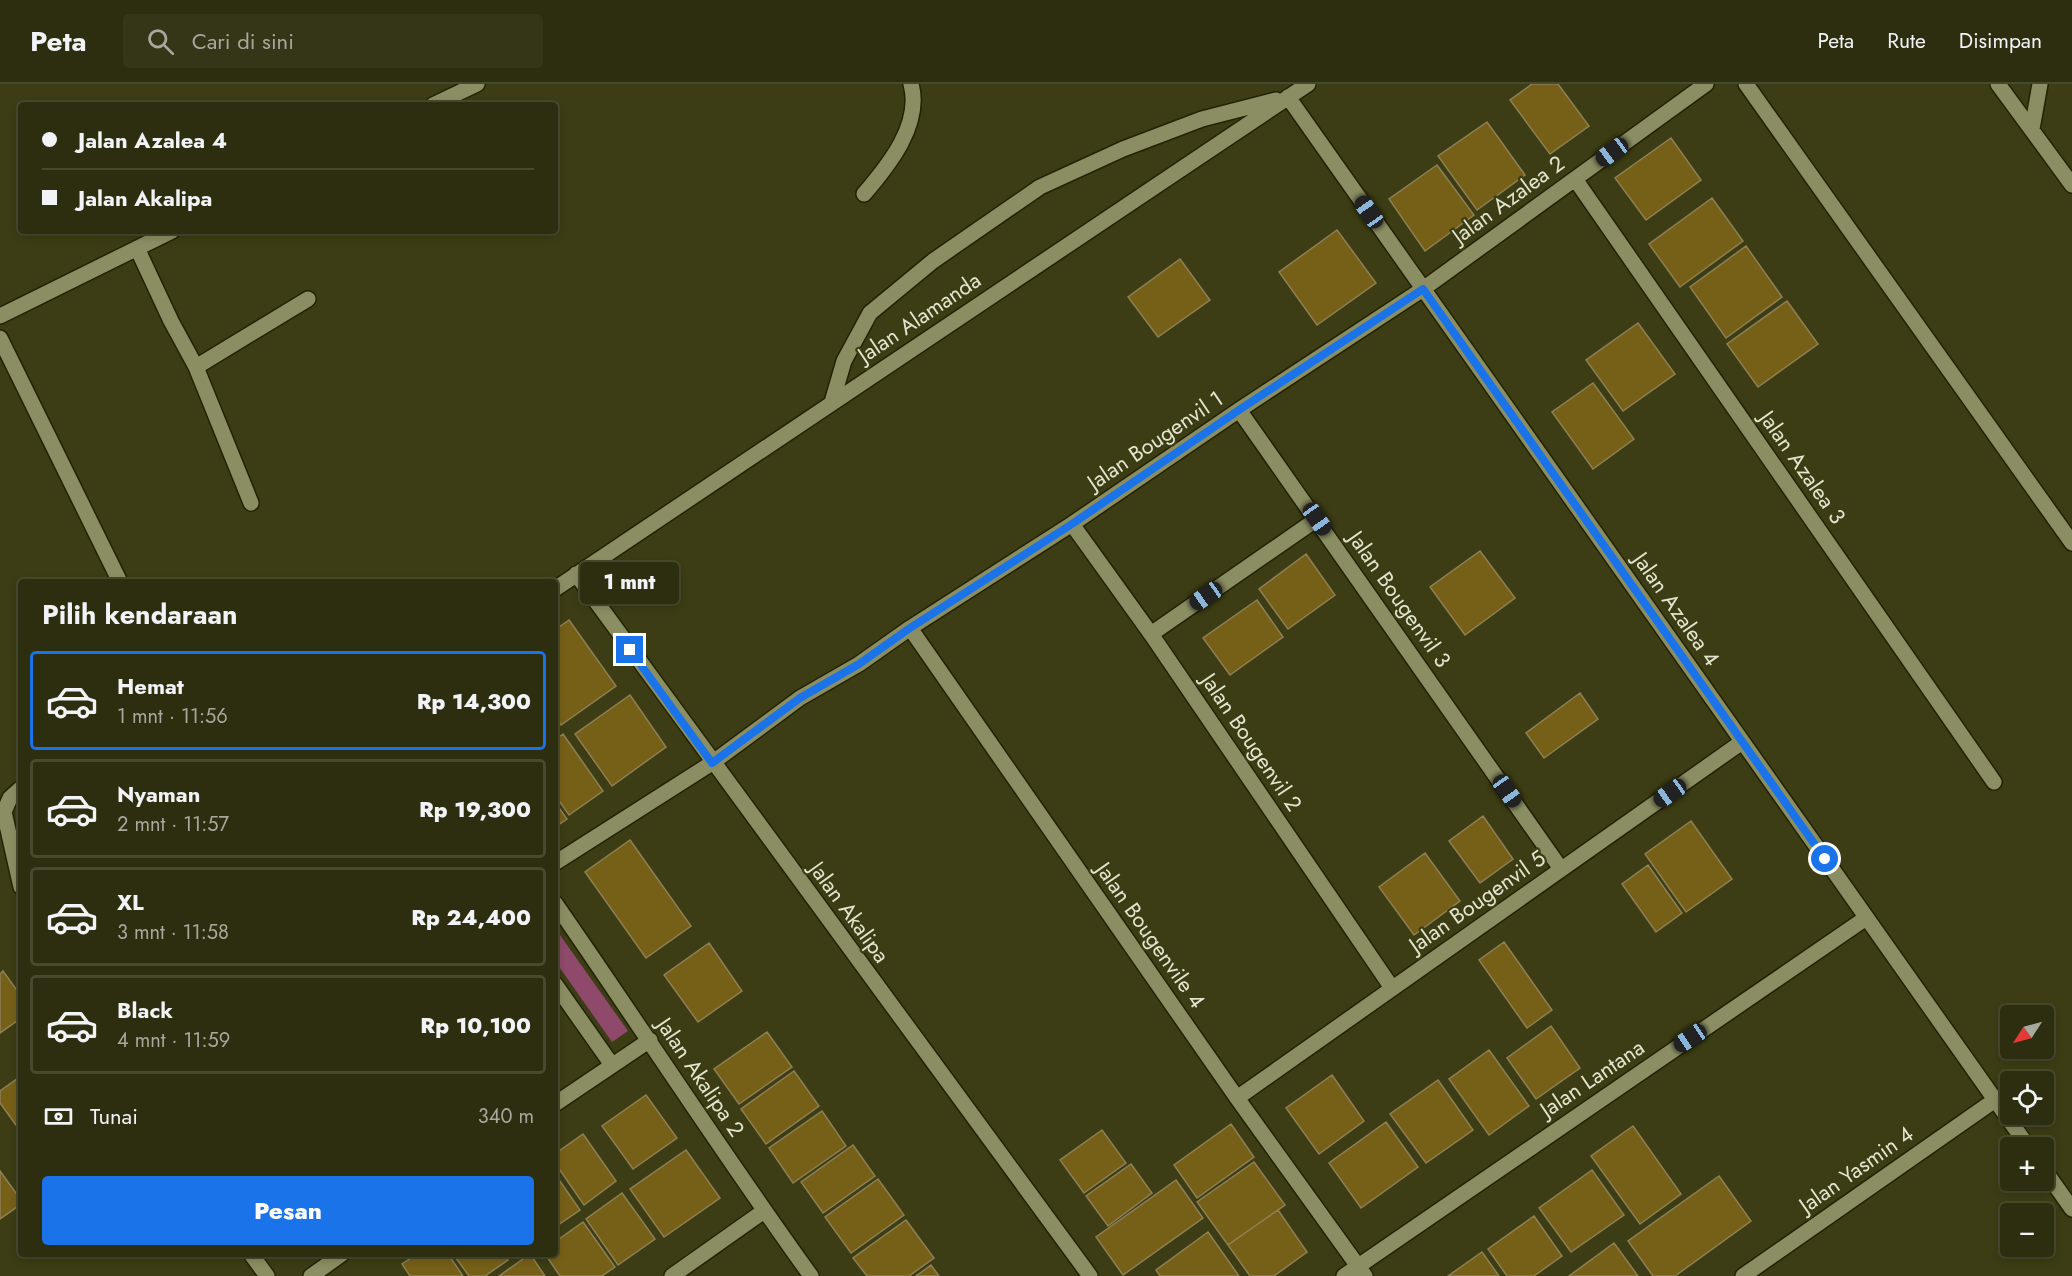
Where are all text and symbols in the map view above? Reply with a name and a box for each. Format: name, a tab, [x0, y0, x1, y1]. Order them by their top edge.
search box	[123, 14, 543, 68]
text: Peta	[30, 21, 87, 62]
icon: search	[144, 25, 177, 58]
text: Cari di sini	[192, 25, 294, 57]
text: Peta	[1817, 26, 1854, 56]
text: Rute	[1887, 26, 1926, 56]
text: Disimpan	[1959, 26, 2042, 56]
text: Jalan Azalea 4	[78, 124, 227, 156]
car	[1592, 134, 1632, 170]
street label: Jalan Azalea 2	[1443, 147, 1571, 253]
text: Jalan Akalipa	[78, 182, 212, 214]
car	[1351, 192, 1387, 232]
street label: Jalan Alamanda	[849, 264, 987, 372]
street label: Jalan Bougenvil 1	[1078, 383, 1229, 499]
street label: Jalan Azalea 3	[1750, 401, 1854, 530]
car	[1299, 499, 1335, 539]
street label: Jalan Bougenvil 3	[1339, 522, 1459, 674]
street label: Jalan Azalea 4	[1624, 543, 1728, 673]
callout: 1 mnt	[580, 563, 680, 605]
text: 1 mnt	[604, 568, 655, 597]
car	[1186, 578, 1226, 614]
text: Pilih kendaraan	[42, 595, 238, 634]
route end	[616, 636, 643, 663]
street label: Jalan Bougenvil 2	[1192, 664, 1310, 817]
text: Hemat	[117, 670, 184, 702]
icon: car	[45, 674, 99, 728]
text: Rp 14,300	[417, 685, 531, 717]
text: 1 mnt · 11:56	[117, 702, 228, 731]
car	[1489, 771, 1525, 811]
car	[1650, 775, 1690, 811]
text: Nyaman	[117, 778, 200, 810]
icon: car	[45, 782, 99, 836]
text: Rp 19,300	[419, 793, 531, 825]
text: 2 mnt · 11:57	[117, 810, 229, 839]
street label: Jalan Bougenvil 5	[1400, 842, 1552, 962]
route start	[1811, 845, 1838, 872]
street label: Jalan Akalipa	[801, 852, 898, 969]
street label: Jalan Bougenvile 4	[1087, 853, 1214, 1015]
text: XL	[117, 886, 144, 918]
icon: car	[45, 890, 99, 944]
text: Rp 24,400	[411, 901, 531, 933]
text: 3 mnt · 11:58	[117, 918, 229, 947]
text: Black	[117, 994, 173, 1026]
icon: car	[45, 998, 99, 1052]
north arrow	[2000, 1005, 2054, 1059]
map controls	[2000, 1005, 2054, 1257]
text: Rp 10,100	[420, 1009, 531, 1041]
street label: Jalan Akalipa 2	[648, 1009, 753, 1143]
car	[1670, 1020, 1710, 1056]
text: 4 mnt · 11:59	[117, 1026, 230, 1055]
street label: Jalan Lantana	[1531, 1031, 1651, 1126]
button: locate	[2000, 1071, 2054, 1125]
icon: cash	[42, 1100, 75, 1133]
text: Tunai	[90, 1100, 138, 1132]
text: 340 m	[478, 1102, 534, 1131]
street label: Jalan Yasmin 4	[1790, 1118, 1920, 1222]
button: +	[2000, 1137, 2054, 1191]
button: Pesan	[42, 1176, 534, 1245]
button: −	[2000, 1203, 2054, 1257]

